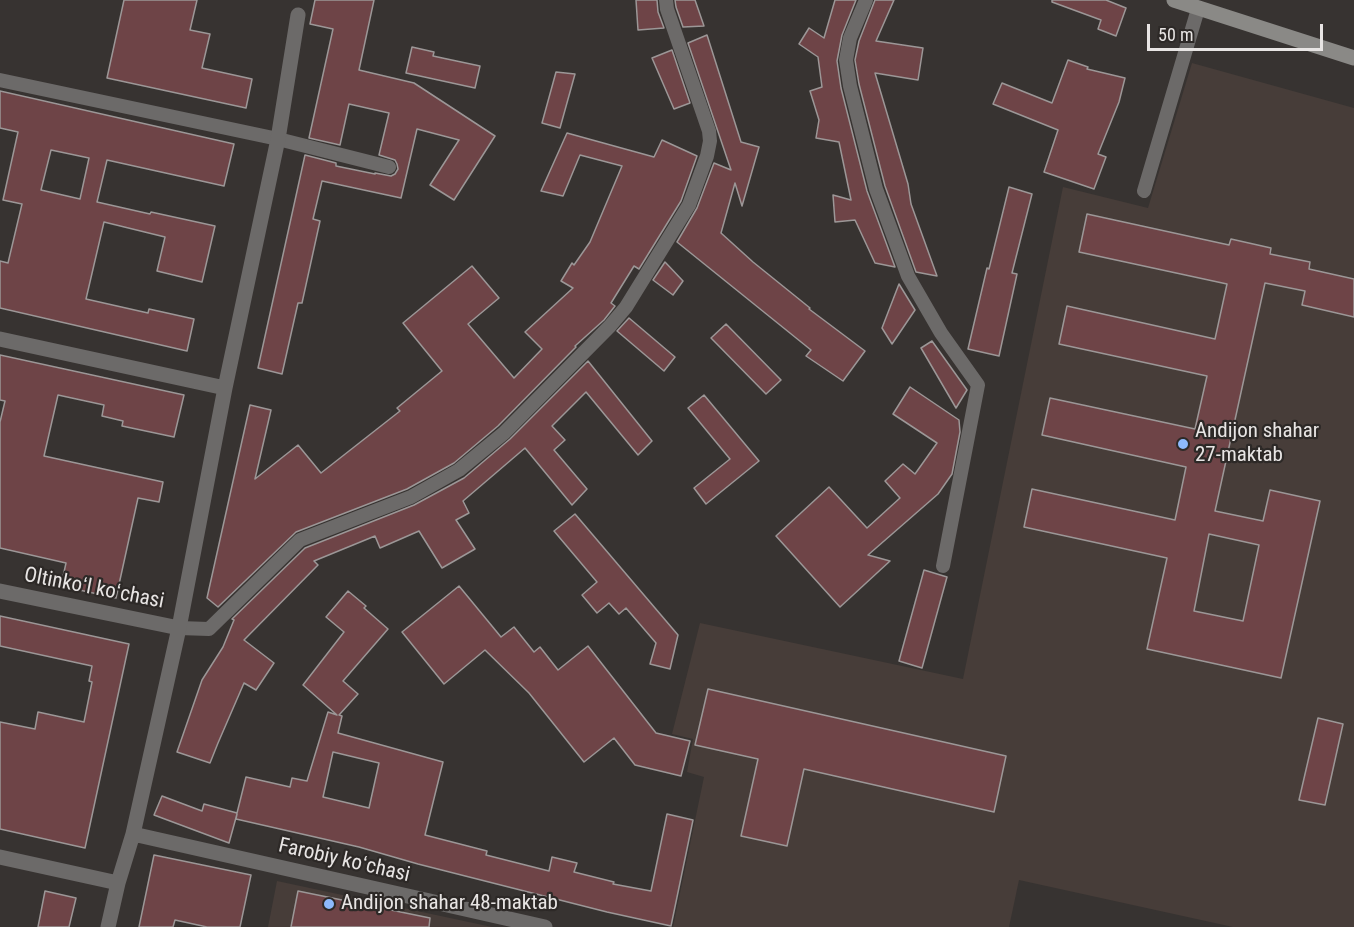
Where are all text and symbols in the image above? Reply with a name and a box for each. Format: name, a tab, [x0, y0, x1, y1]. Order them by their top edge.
scale bar	[1150, 12, 1326, 50]
text: 50 m	[1158, 24, 1193, 45]
place label: Andijon shahar 27-maktab	[1195, 419, 1319, 469]
marker: Andijon shahar 27-maktab	[1176, 437, 1190, 451]
street label: Oltinkoʻl koʻchasi	[22, 563, 166, 615]
street label: Farobiy koʻchasi	[276, 834, 412, 888]
place label: Andijon shahar 48-maktab	[341, 891, 558, 917]
marker: Andijon shahar 48-maktab	[322, 897, 336, 911]

